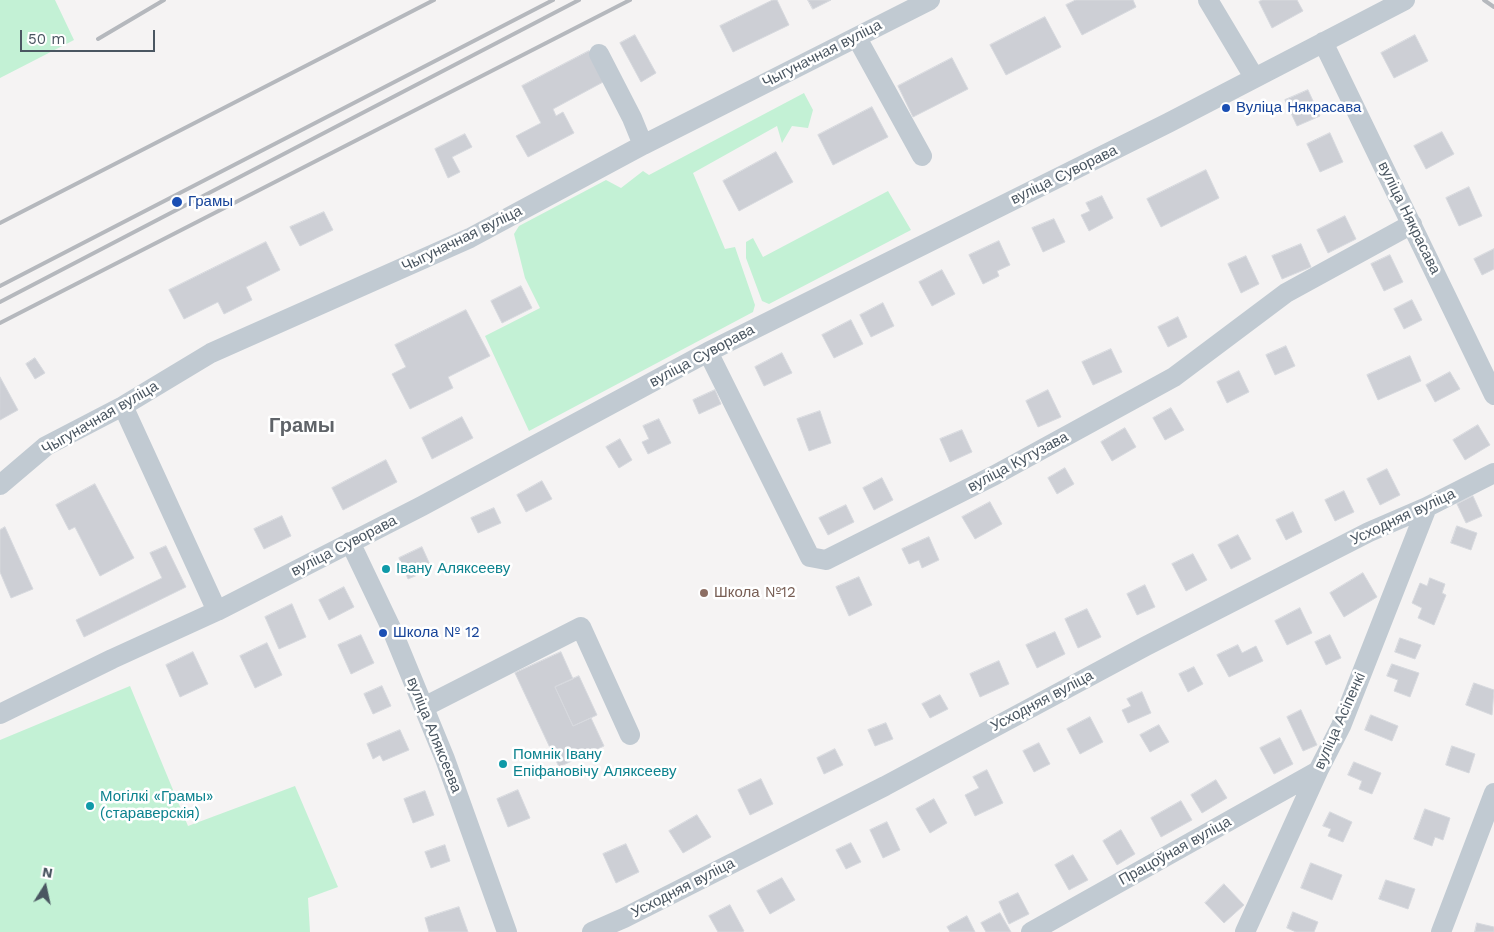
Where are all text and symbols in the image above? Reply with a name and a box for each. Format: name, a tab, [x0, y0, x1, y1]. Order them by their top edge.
street label: Чыгуначная вуліца	[759, 16, 885, 92]
scale bar	[22, 20, 158, 52]
text: 50 m	[28, 30, 65, 48]
place label: Вуліца Някрасава	[1236, 99, 1361, 117]
marker: Вуліца Някрасава	[1220, 102, 1232, 114]
street label: вуліца Суворава	[1008, 141, 1120, 209]
street label: вуліца Някрасава	[1374, 159, 1444, 277]
place label: Грамы	[188, 193, 233, 211]
marker: Грамы	[170, 195, 184, 209]
street label: Чыгуначная вуліца	[399, 202, 525, 276]
street label: вуліца Суворава	[646, 321, 758, 391]
street label: Чыгуначная вуліца	[39, 377, 161, 459]
district label: Грамы	[269, 414, 335, 438]
street label: вуліца Кутузава	[965, 428, 1071, 496]
street label: Усходняя вуліца	[1348, 485, 1458, 549]
street label: вуліца Суворава	[288, 512, 400, 580]
place label: Івану Аляксееву	[396, 560, 510, 578]
marker: Івану Аляксееву	[380, 563, 392, 575]
place label: Школа №12	[714, 584, 796, 602]
marker: Школа №12	[698, 587, 710, 599]
place label: Школа № 12	[393, 624, 480, 642]
marker: Школа № 12	[377, 627, 389, 639]
street label: Усходняя вуліца	[988, 666, 1096, 736]
street label: вуліца Асіпенкі	[1311, 670, 1369, 772]
street label: вуліца Аляксеева	[403, 675, 465, 795]
place label: Помнік Івану Епіфановічу Аляксееву	[513, 746, 676, 781]
marker: Помнік Івану Епіфановічу Аляксееву	[497, 758, 509, 770]
place label: Могілкі «Грамы» (стараверскія)	[100, 788, 213, 823]
marker: Могілкі «Грамы» (стараверскія)	[84, 800, 96, 812]
street label: Працоўная вуліца	[1116, 813, 1234, 889]
street label: Усходняя вуліца	[628, 854, 738, 922]
north arrow	[20, 862, 70, 912]
text: N	[41, 863, 54, 881]

